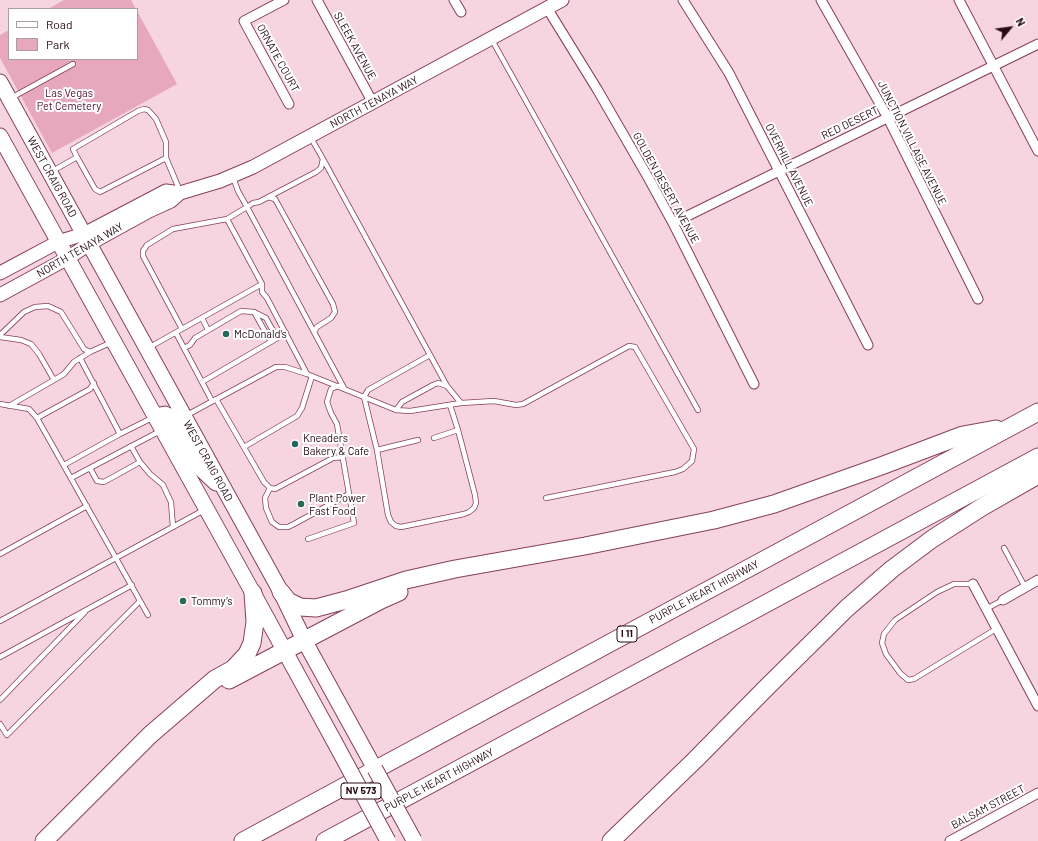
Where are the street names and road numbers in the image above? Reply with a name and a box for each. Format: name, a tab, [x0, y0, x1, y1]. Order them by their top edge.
street label: SLEEK AVENUE	[331, 10, 379, 82]
street label: ORNATE COURT	[254, 22, 302, 94]
street label: NORTH TENAYA WAY	[328, 73, 420, 131]
street label: JUNCTION VILLAGE AVENUE	[875, 79, 949, 207]
street label: RED DESERT	[819, 104, 881, 142]
street label: OVERHILL AVENUE	[762, 121, 816, 209]
street label: GOLDEN DESERT AVENUE	[630, 130, 702, 246]
street label: WEST CRAIG ROAD	[24, 134, 80, 220]
street label: NORTH TENAYA WAY	[34, 220, 126, 280]
street label: WEST CRAIG ROAD	[180, 418, 236, 504]
street label: PURPLE HEART HIGHWAY	[647, 557, 761, 627]
road number: I 11	[617, 626, 637, 642]
street label: PURPLE HEART HIGHWAY	[382, 745, 496, 815]
street label: BALSAM STREET	[949, 782, 1027, 832]
road number: NV 573	[341, 783, 381, 799]

